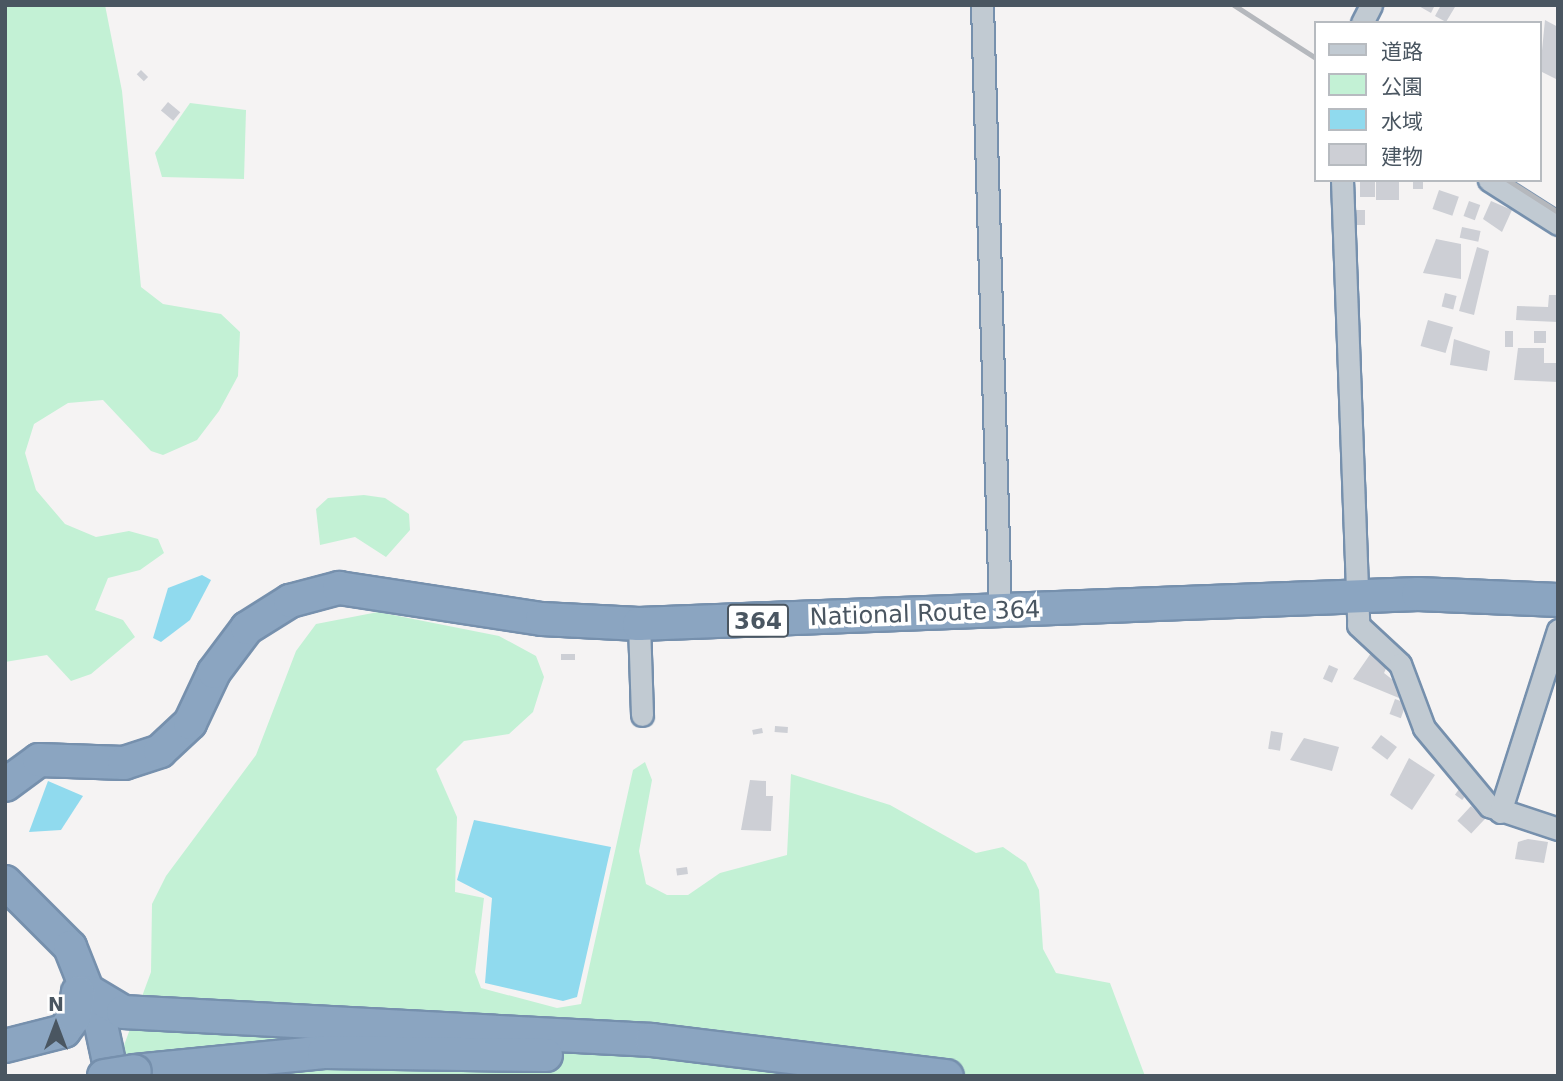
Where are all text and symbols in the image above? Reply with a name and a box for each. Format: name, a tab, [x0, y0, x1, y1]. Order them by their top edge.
legend	[1314, 21, 1542, 182]
text: 道路	[1381, 40, 1423, 64]
text: 公園	[1381, 75, 1423, 99]
text: 水域	[1381, 110, 1423, 134]
text: 建物	[1381, 145, 1423, 169]
street label: National Route 364	[809, 596, 1041, 632]
road number: 364	[726, 601, 790, 640]
north arrow	[21, 990, 91, 1060]
text: N	[48, 993, 64, 1015]

